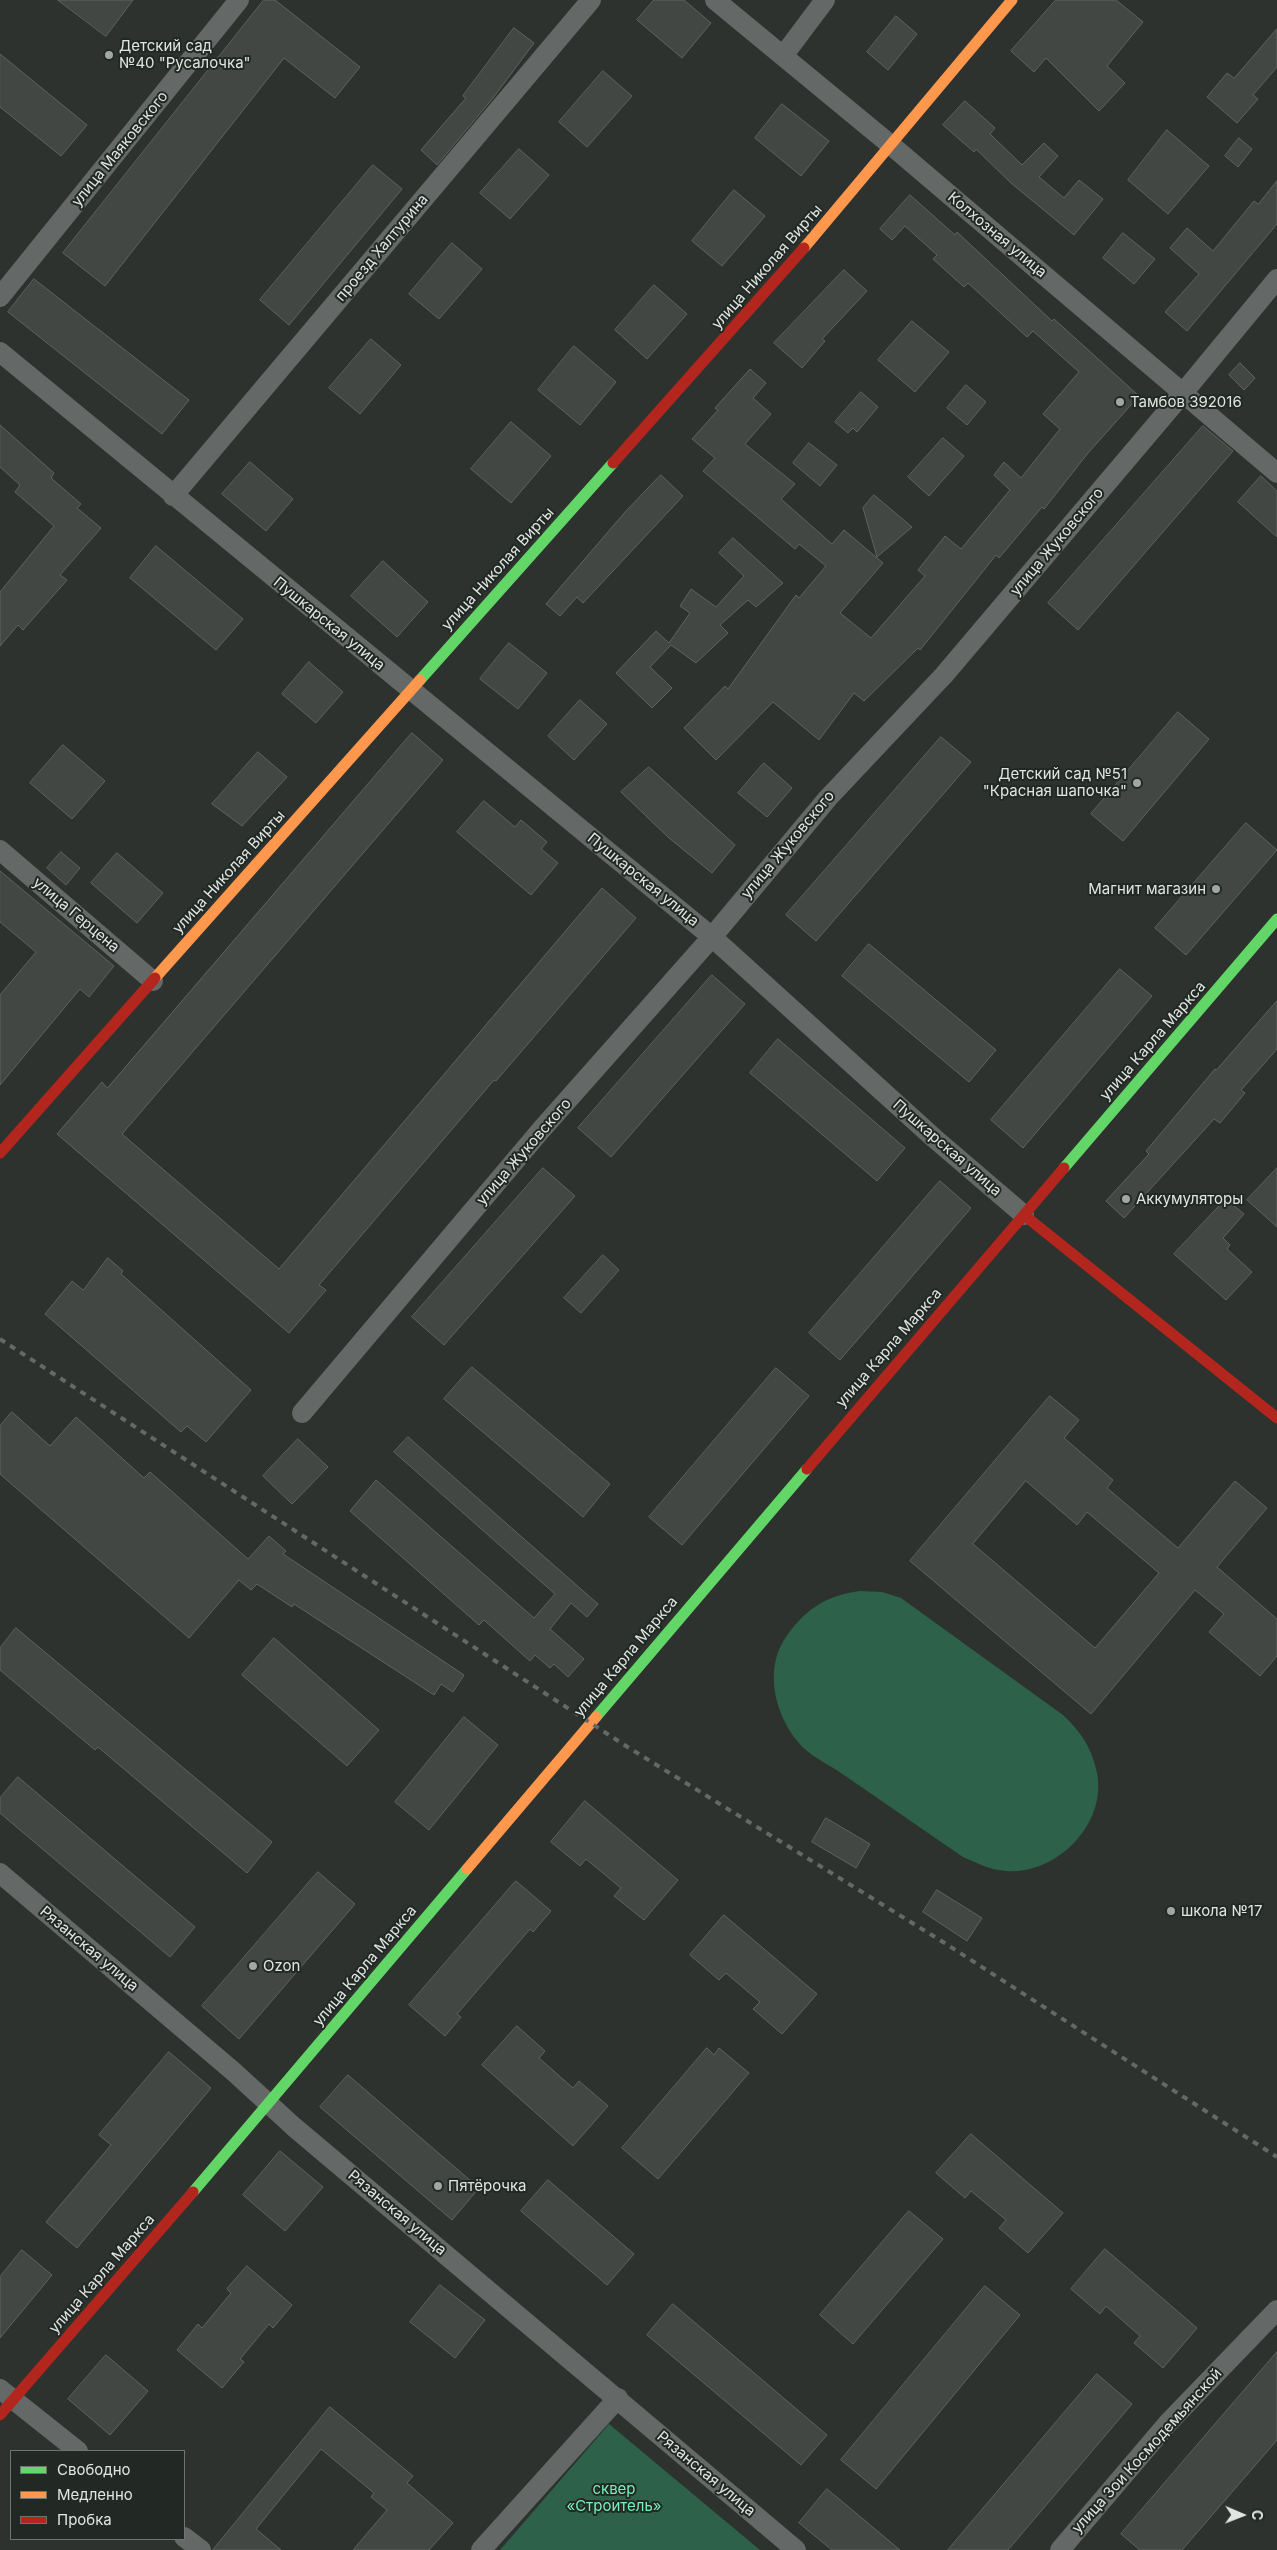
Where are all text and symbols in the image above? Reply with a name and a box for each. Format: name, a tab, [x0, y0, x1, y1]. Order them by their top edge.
place label: Детский сад №40 "Русалочка"	[119, 37, 251, 72]
marker: Детский сад №40 "Русалочка"	[103, 49, 115, 61]
street label: улица Маяковского	[68, 88, 172, 210]
street label: Колхозная улица	[944, 188, 1050, 282]
street label: проезд Халтурина	[332, 191, 432, 305]
street label: улица Николая Вирты	[708, 201, 826, 333]
place label: Тамбов 392016	[1130, 393, 1242, 411]
marker: Тамбов 392016	[1114, 396, 1126, 408]
street label: улица Жуковского	[1007, 484, 1107, 600]
street label: улица Николая Вирты	[438, 504, 558, 634]
street label: Пушкарская улица	[270, 574, 388, 674]
place label: Детский сад №51 "Красная шапочка"	[983, 765, 1127, 800]
marker: Детский сад №51 "Красная шапочка"	[1131, 777, 1143, 789]
street label: улица Жуковского	[738, 787, 838, 903]
street label: улица Николая Вирты	[169, 807, 289, 937]
street label: Пушкарская улица	[584, 830, 702, 930]
street label: улица Герцена	[29, 874, 123, 956]
place label: Магнит магазин	[1088, 880, 1206, 898]
marker: Магнит магазин	[1210, 883, 1222, 895]
street label: улица Карла Маркса	[1096, 978, 1210, 1104]
street label: улица Жуковского	[473, 1095, 575, 1209]
street label: Пушкарская улица	[889, 1096, 1005, 1200]
place label: Аккумуляторы	[1136, 1190, 1243, 1208]
marker: Аккумуляторы	[1120, 1193, 1132, 1205]
street label: улица Карла Маркса	[832, 1285, 946, 1411]
street label: улица Карла Маркса	[570, 1593, 682, 1721]
street label: улица Карла Маркса	[309, 1902, 421, 2030]
place label: школа №17	[1181, 1902, 1262, 1920]
street label: Рязанская улица	[36, 1903, 142, 1995]
marker: школа №17	[1165, 1905, 1177, 1917]
place label: Ozon	[263, 1957, 300, 1975]
marker: Ozon	[247, 1960, 259, 1972]
street label: Рязанская улица	[344, 2167, 450, 2259]
place label: Пятёрочка	[448, 2177, 526, 2195]
marker: Пятёрочка	[432, 2180, 444, 2192]
street label: улица Карла Маркса	[45, 2211, 159, 2337]
street label: улица Зои Космодемьянской	[1068, 2365, 1226, 2537]
street label: Рязанская улица	[653, 2428, 759, 2520]
legend	[10, 2450, 185, 2540]
text: Свободно	[57, 2460, 131, 2479]
park label: сквер «Строитель»	[566, 2480, 662, 2515]
text: Медленно	[57, 2485, 133, 2504]
north arrow	[1217, 2490, 1267, 2540]
text: Пробка	[57, 2510, 112, 2529]
text: С	[1249, 2510, 1266, 2521]

